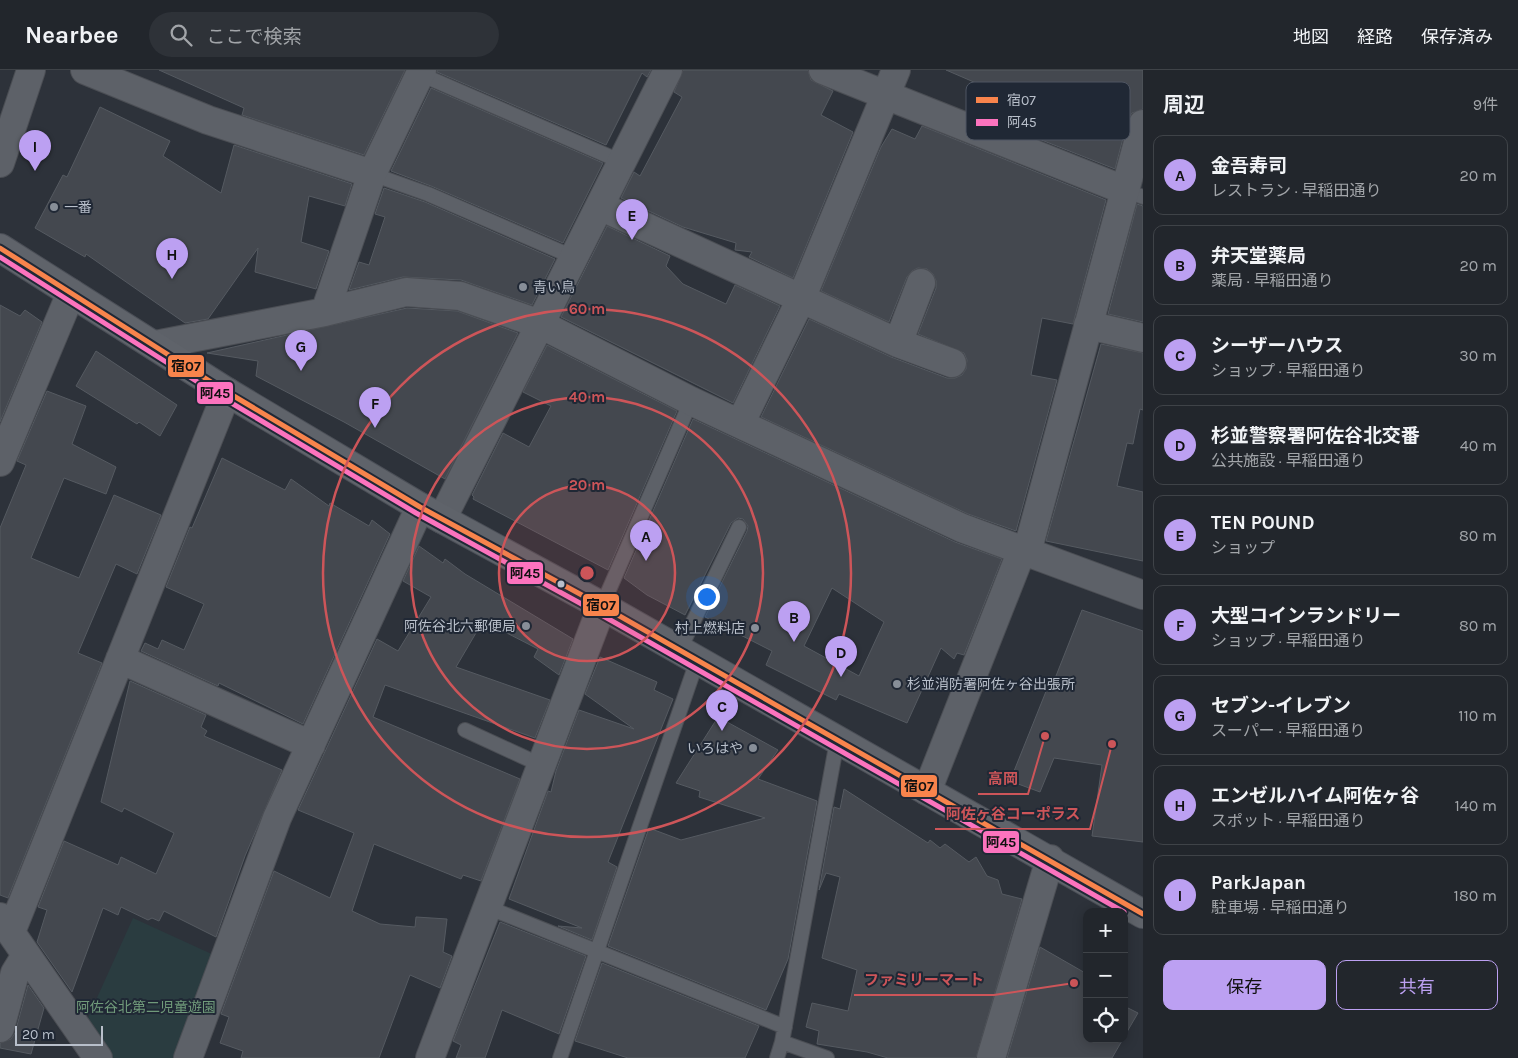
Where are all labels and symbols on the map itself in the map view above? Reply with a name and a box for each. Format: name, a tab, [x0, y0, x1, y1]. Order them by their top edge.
legend	[966, 82, 1130, 140]
text: 宿07	[1007, 92, 1036, 109]
text: 阿45	[1007, 114, 1037, 131]
pin: I	[19, 130, 51, 171]
place label: 一番	[64, 199, 92, 216]
pin: E	[616, 199, 648, 240]
marker: 一番	[48, 201, 60, 213]
pin: H	[156, 238, 188, 279]
place label: 青い鳥	[533, 279, 575, 296]
marker: 青い鳥	[517, 281, 529, 293]
text: 60 m	[569, 300, 605, 318]
pin: G	[285, 330, 317, 371]
line badge: 宿07	[167, 354, 205, 378]
text: 宿07	[171, 358, 201, 375]
line badge: 阿45	[196, 381, 234, 405]
text: 阿45	[200, 385, 230, 402]
pin: F	[359, 387, 391, 428]
text: 40 m	[569, 388, 605, 406]
text: 20 m	[569, 476, 605, 494]
pin: A	[630, 520, 662, 561]
line badge: 阿45	[506, 561, 544, 585]
centre of rings	[578, 564, 596, 582]
text: 阿45	[510, 565, 540, 582]
unlabelled marker	[556, 579, 566, 589]
your location	[694, 584, 720, 610]
line badge: 宿07	[582, 593, 620, 617]
text: 宿07	[586, 597, 616, 614]
pin: B	[778, 601, 810, 642]
place label: 阿佐谷北六郵便局	[404, 618, 516, 635]
marker: 阿佐谷北六郵便局	[520, 620, 532, 632]
place label: 村上燃料店	[675, 620, 745, 637]
marker: 村上燃料店	[749, 622, 761, 634]
pin: D	[825, 636, 857, 677]
place label: 杉並消防署阿佐ヶ谷出張所	[907, 676, 1075, 693]
marker: 杉並消防署阿佐ヶ谷出張所	[891, 678, 903, 690]
pin: C	[706, 690, 738, 731]
place label: いろはや	[687, 740, 743, 757]
marker: いろはや	[747, 742, 759, 754]
callout: 高岡	[978, 764, 1028, 794]
text: 高岡	[988, 770, 1018, 788]
line badge: 宿07	[900, 774, 938, 798]
text: 宿07	[904, 778, 934, 795]
callout: 阿佐ヶ谷コーポラス	[935, 799, 1090, 829]
text: 阿佐ヶ谷コーポラス	[946, 805, 1080, 823]
line badge: 阿45	[982, 830, 1020, 854]
text: 阿45	[986, 834, 1016, 851]
callout: ファミリーマート	[854, 965, 994, 995]
text: ファミリーマート	[864, 971, 984, 989]
park label: 阿佐谷北第二児童遊園	[76, 999, 216, 1016]
scale bar	[15, 1023, 102, 1046]

